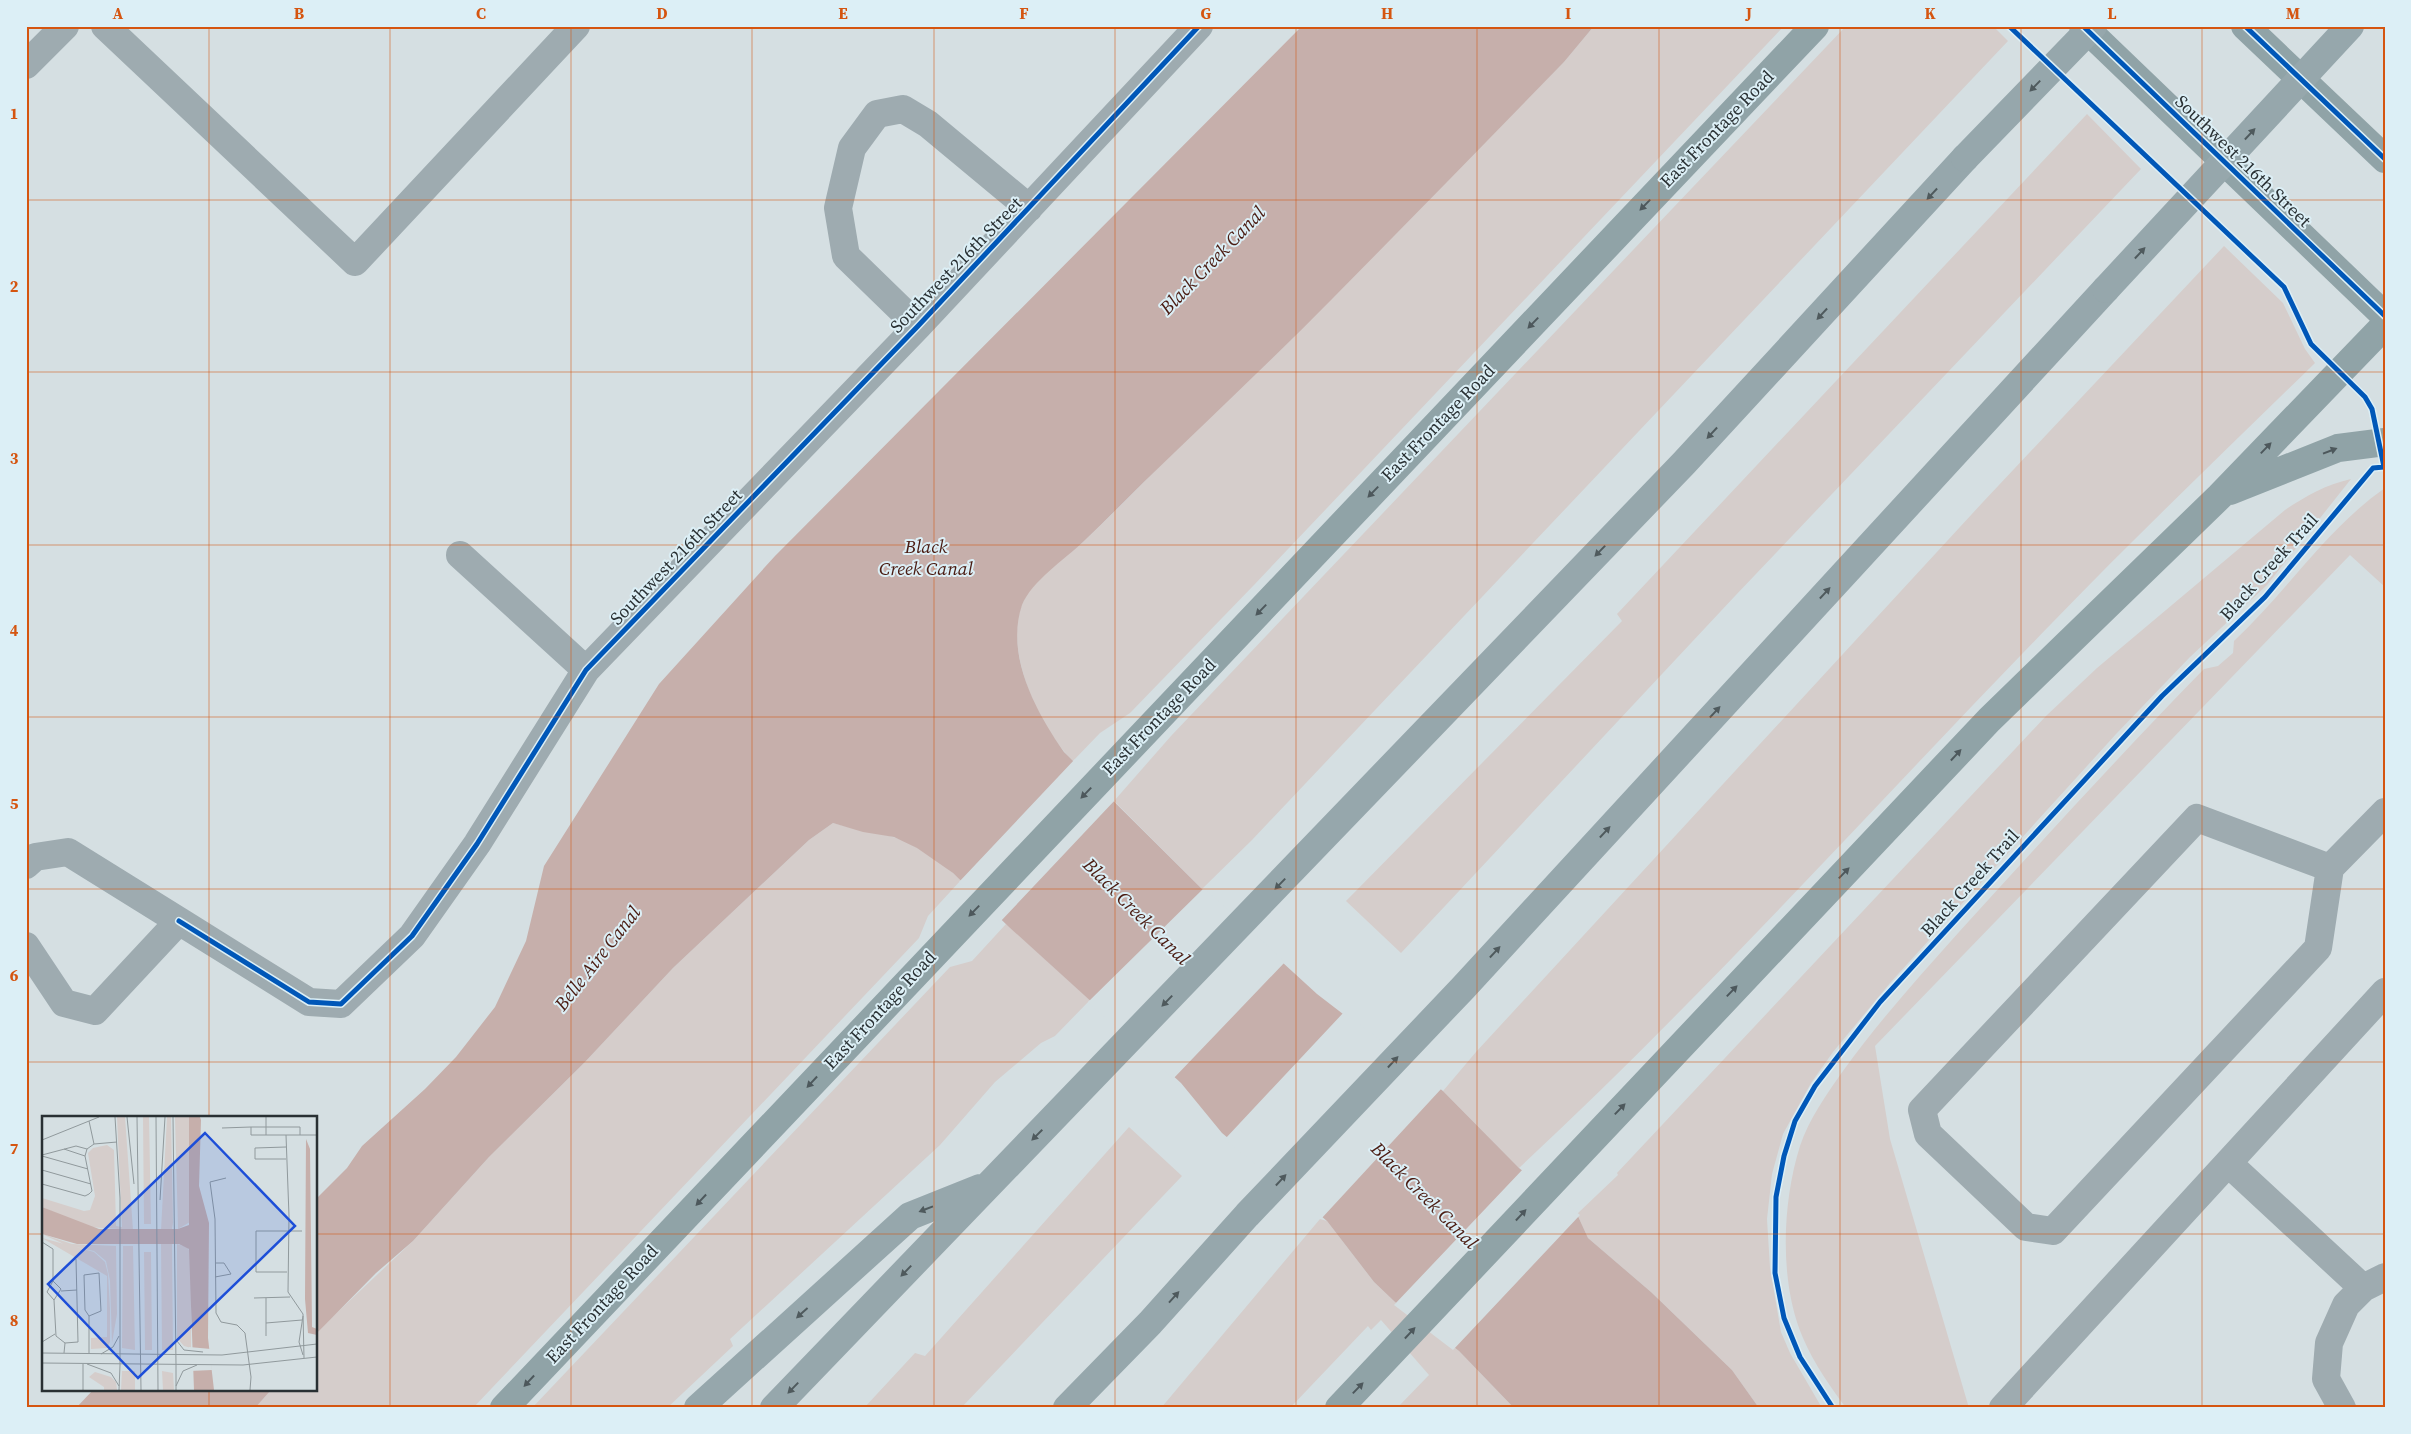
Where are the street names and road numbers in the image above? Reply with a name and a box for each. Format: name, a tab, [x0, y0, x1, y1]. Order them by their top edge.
street label: East Frontage Road	[1654, 65, 1779, 193]
street label: Southwest 216th Street	[2170, 89, 2317, 232]
street label: Southwest 216th Street	[884, 191, 1027, 338]
street label: East Frontage Road	[1375, 359, 1500, 487]
street label: Southwest 216th Street	[604, 483, 747, 630]
street label: Black Creek Trail	[2214, 508, 2324, 626]
street label: East Frontage Road	[1096, 653, 1221, 781]
street label: Black Creek Trail	[1915, 824, 2025, 942]
street label: East Frontage Road	[818, 945, 941, 1075]
street label: East Frontage Road	[540, 1239, 663, 1369]

